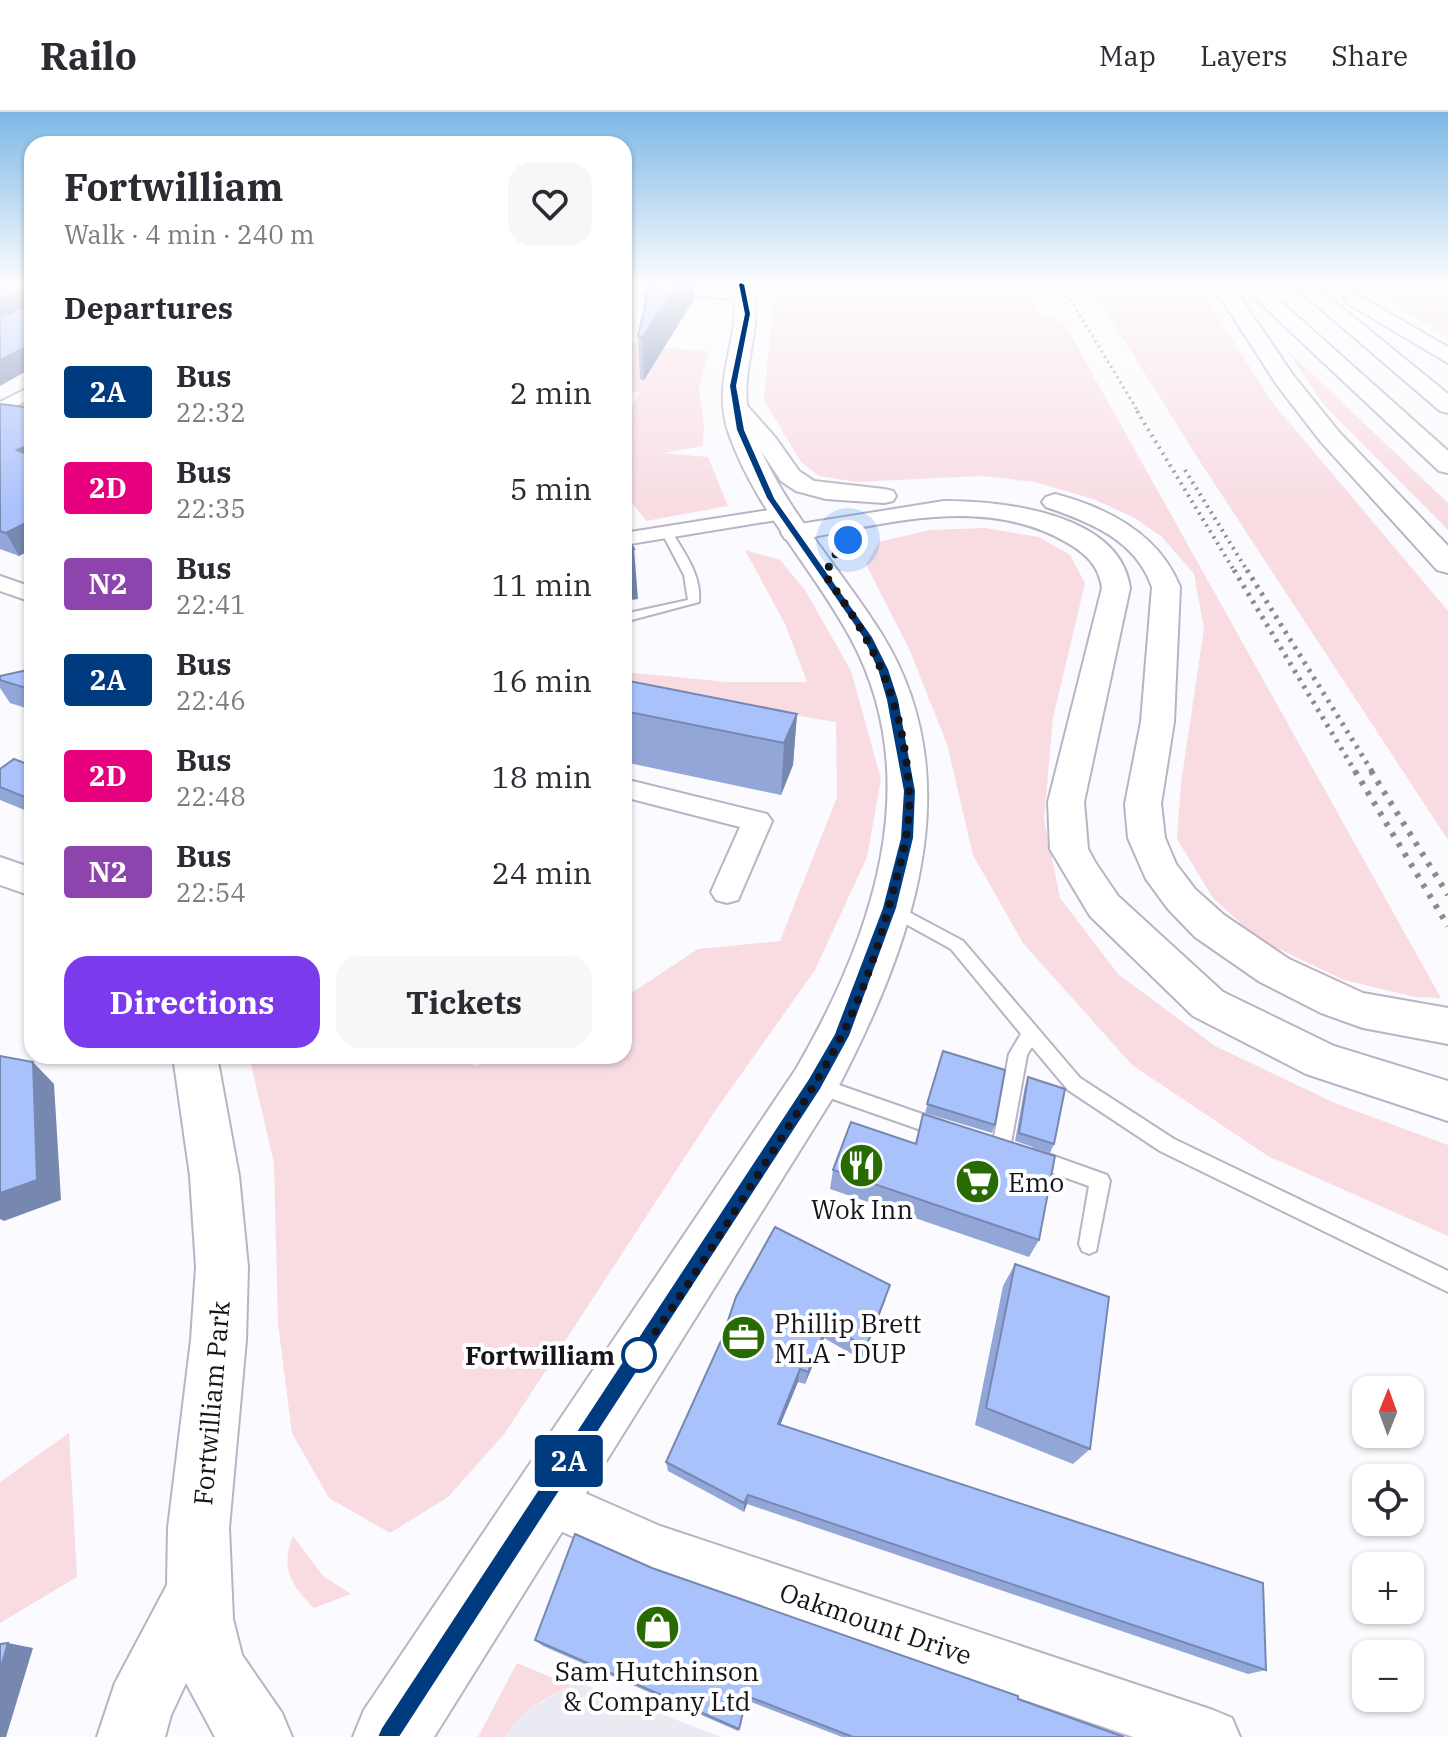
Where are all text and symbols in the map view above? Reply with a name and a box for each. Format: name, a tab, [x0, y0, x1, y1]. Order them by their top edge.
text: Railo	[40, 31, 137, 80]
text: Map	[1099, 37, 1156, 74]
text: Layers	[1200, 37, 1287, 74]
text: Share	[1331, 37, 1408, 74]
text: Fortwilliam	[64, 162, 283, 211]
button: heart	[508, 162, 592, 246]
text: Walk · 4 min · 240 m	[64, 217, 315, 251]
text: Departures	[64, 288, 233, 327]
text: Bus	[176, 356, 231, 395]
text: 2A	[90, 373, 126, 410]
text: 2 min	[510, 373, 592, 412]
text: 22:32	[176, 395, 246, 429]
text: Bus	[176, 452, 231, 491]
text: 2D	[89, 469, 127, 506]
text: 5 min	[510, 469, 592, 508]
text: 22:35	[176, 491, 246, 525]
your location	[828, 520, 868, 560]
text: Bus	[176, 548, 231, 587]
text: N2	[89, 565, 127, 602]
text: 11 min	[492, 565, 592, 604]
text: 22:41	[176, 587, 246, 621]
text: Bus	[176, 644, 231, 683]
text: 2A	[90, 661, 126, 698]
text: 16 min	[492, 661, 592, 700]
text: 22:46	[176, 683, 246, 717]
text: Bus	[176, 740, 231, 779]
text: 2D	[89, 757, 127, 794]
text: 18 min	[492, 757, 592, 796]
text: 22:48	[176, 779, 246, 813]
text: Bus	[176, 836, 231, 875]
text: N2	[89, 853, 127, 890]
text: 24 min	[492, 853, 592, 892]
text: 22:54	[176, 875, 246, 909]
button: Directions	[64, 956, 320, 1048]
button: Tickets	[336, 956, 592, 1048]
restaurant icon: Wok Inn	[838, 1142, 886, 1190]
supermarket icon: Emo	[953, 1158, 1001, 1206]
place label: Emo	[1008, 1165, 1064, 1199]
place label: Wok Inn	[811, 1192, 913, 1226]
street label: Fortwilliam Park	[185, 1300, 237, 1506]
place label: Phillip Brett MLA - DUP	[774, 1306, 921, 1370]
office icon: Phillip Brett MLA - DUP	[719, 1314, 767, 1362]
place label: Fortwilliam	[465, 1338, 615, 1372]
marker: Fortwilliam	[622, 1338, 656, 1372]
north arrow	[1352, 1376, 1424, 1448]
map controls	[1352, 1376, 1424, 1712]
line badge: 2A	[533, 1435, 605, 1487]
text: 2A	[551, 1442, 587, 1479]
button: locate	[1352, 1464, 1424, 1536]
button: +	[1352, 1552, 1424, 1624]
street label: Oakmount Drive	[775, 1574, 977, 1672]
shop icon: Sam Hutchinson & Company Ltd	[633, 1604, 681, 1652]
button: −	[1352, 1640, 1424, 1712]
place label: Sam Hutchinson & Company Ltd	[555, 1654, 759, 1718]

